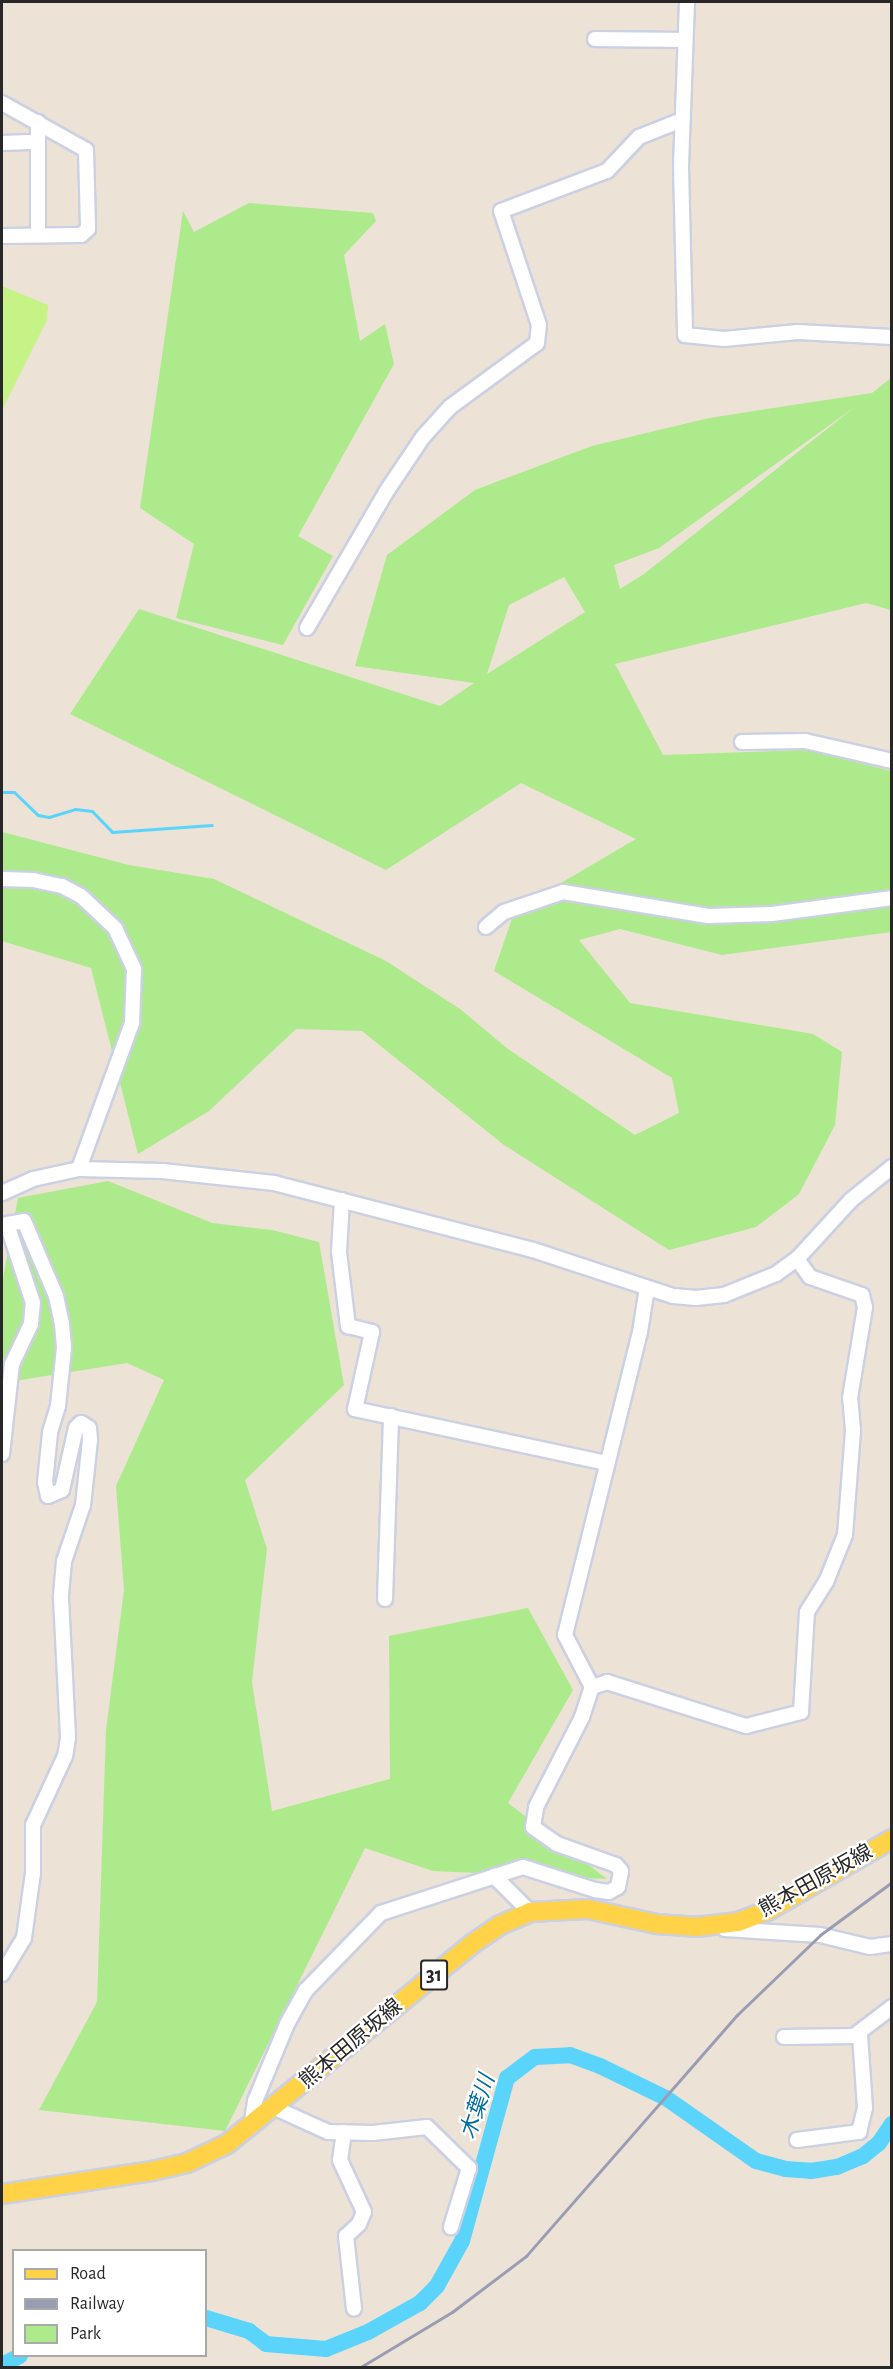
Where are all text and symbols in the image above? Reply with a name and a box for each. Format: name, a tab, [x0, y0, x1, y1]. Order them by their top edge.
street label: 熊本田原坂線	[755, 1839, 877, 1923]
road number: 31	[419, 1958, 449, 1992]
street label: 熊本田原坂線	[295, 1994, 407, 2094]
water label: 木葉川	[455, 2072, 501, 2142]
legend	[12, 2249, 207, 2357]
text: Road	[70, 2265, 106, 2283]
text: Railway	[70, 2295, 124, 2313]
text: Park	[70, 2325, 101, 2343]

